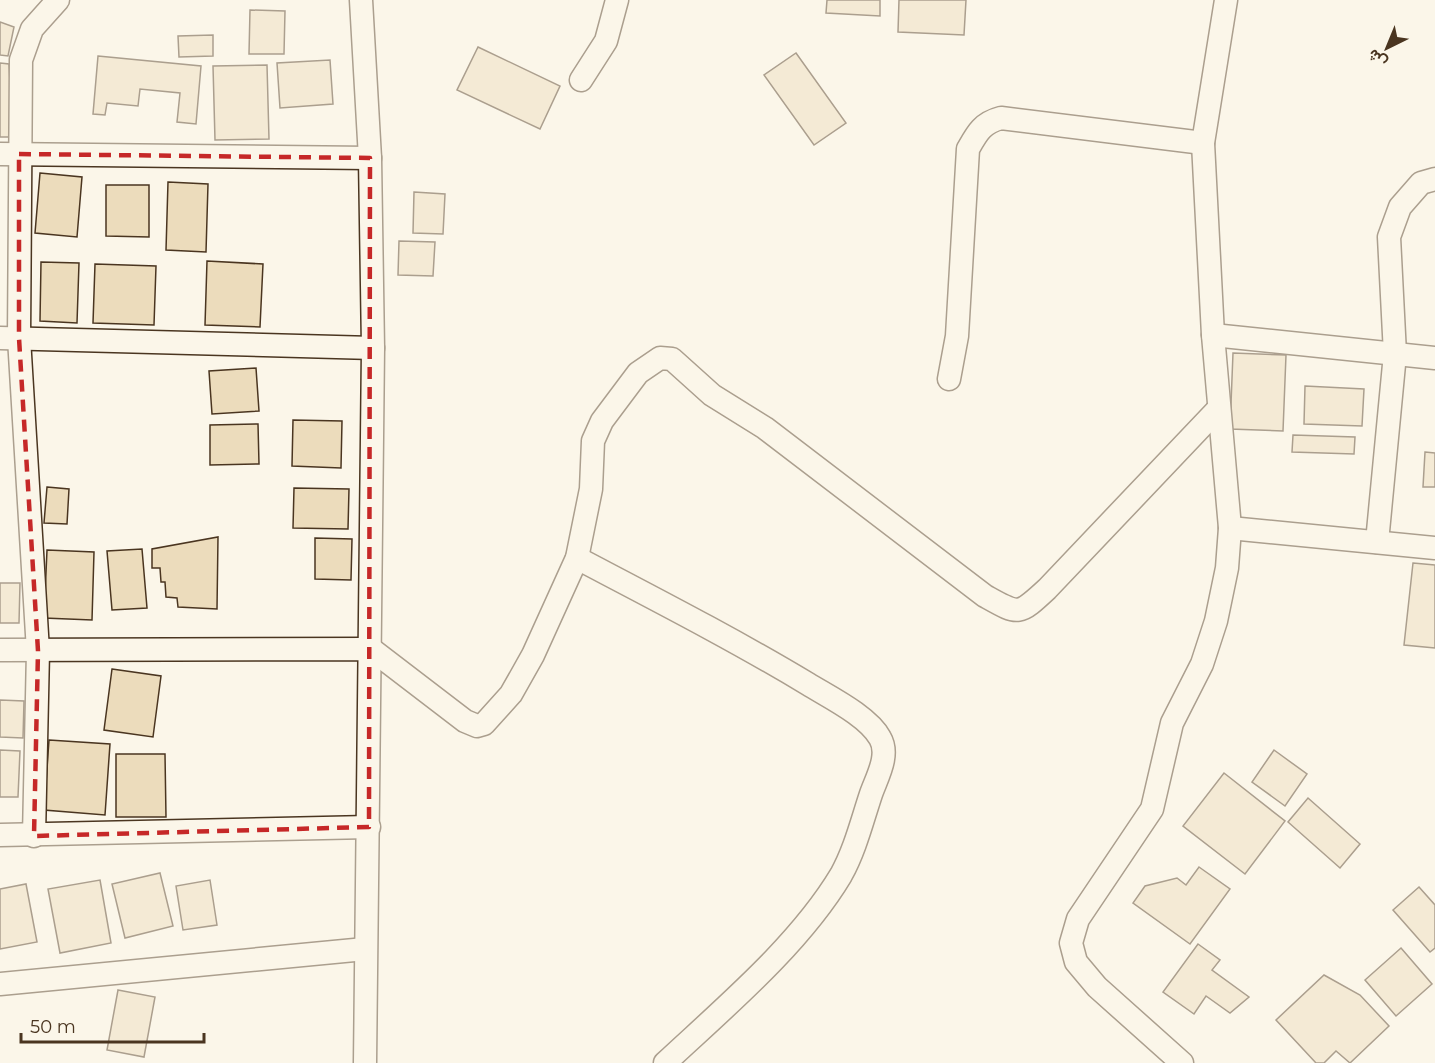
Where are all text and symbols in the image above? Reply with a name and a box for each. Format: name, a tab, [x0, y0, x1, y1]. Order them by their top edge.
north arrow	[1357, 18, 1417, 78]
text: ش	[1364, 45, 1391, 72]
scale bar	[21, 1006, 204, 1044]
text: 50 m	[30, 1016, 76, 1038]

